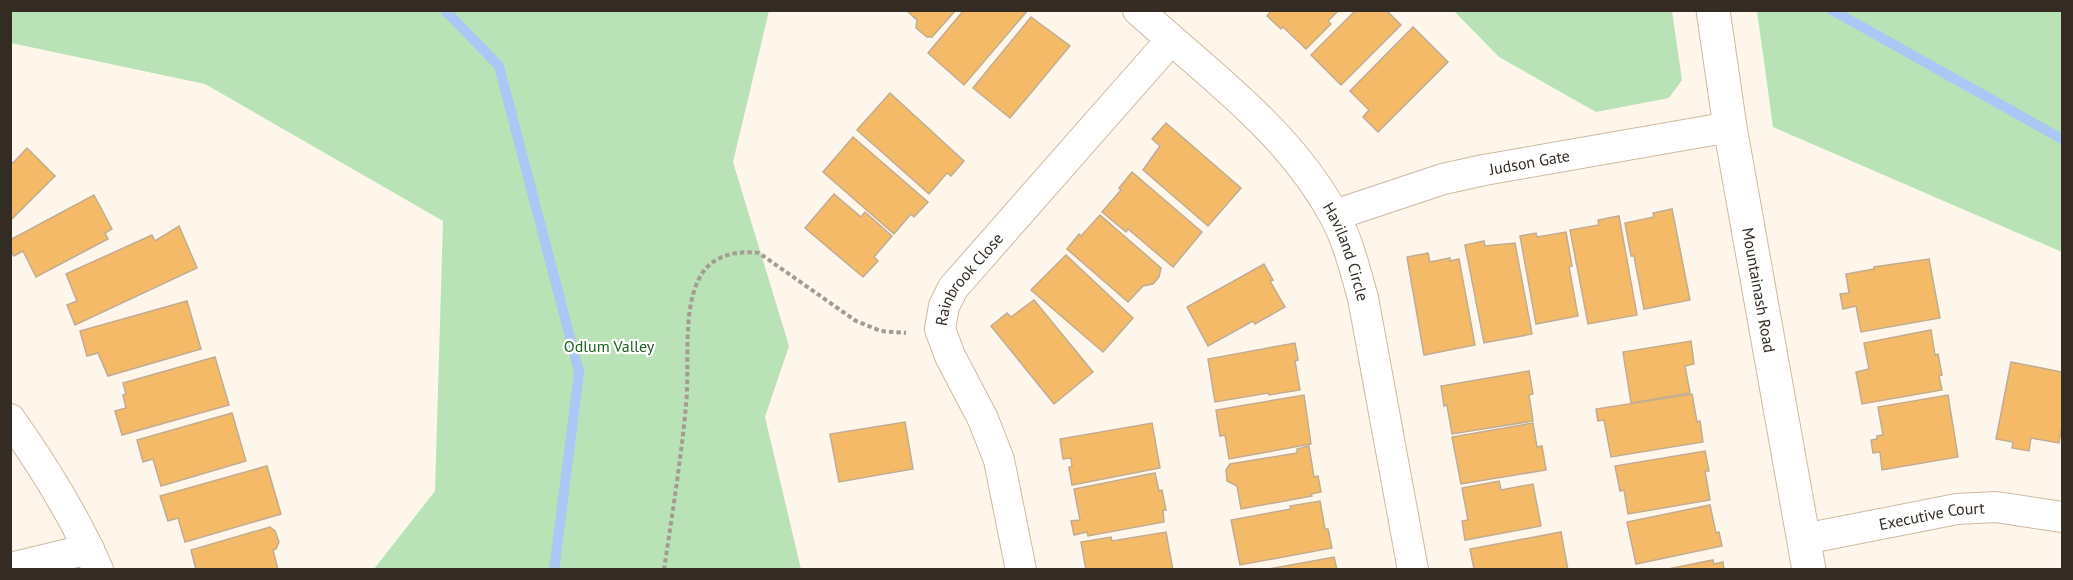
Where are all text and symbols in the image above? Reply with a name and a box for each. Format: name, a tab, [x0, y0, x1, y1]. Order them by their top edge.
street label: Judson Gate	[1487, 145, 1571, 179]
street label: Haviland Circle	[1319, 199, 1373, 303]
street label: Mountainash Road	[1738, 226, 1780, 354]
street label: Rainbrook Close	[931, 228, 1007, 327]
park label: Odlum Valley	[564, 336, 655, 356]
street label: Executive Court	[1877, 498, 1986, 534]

